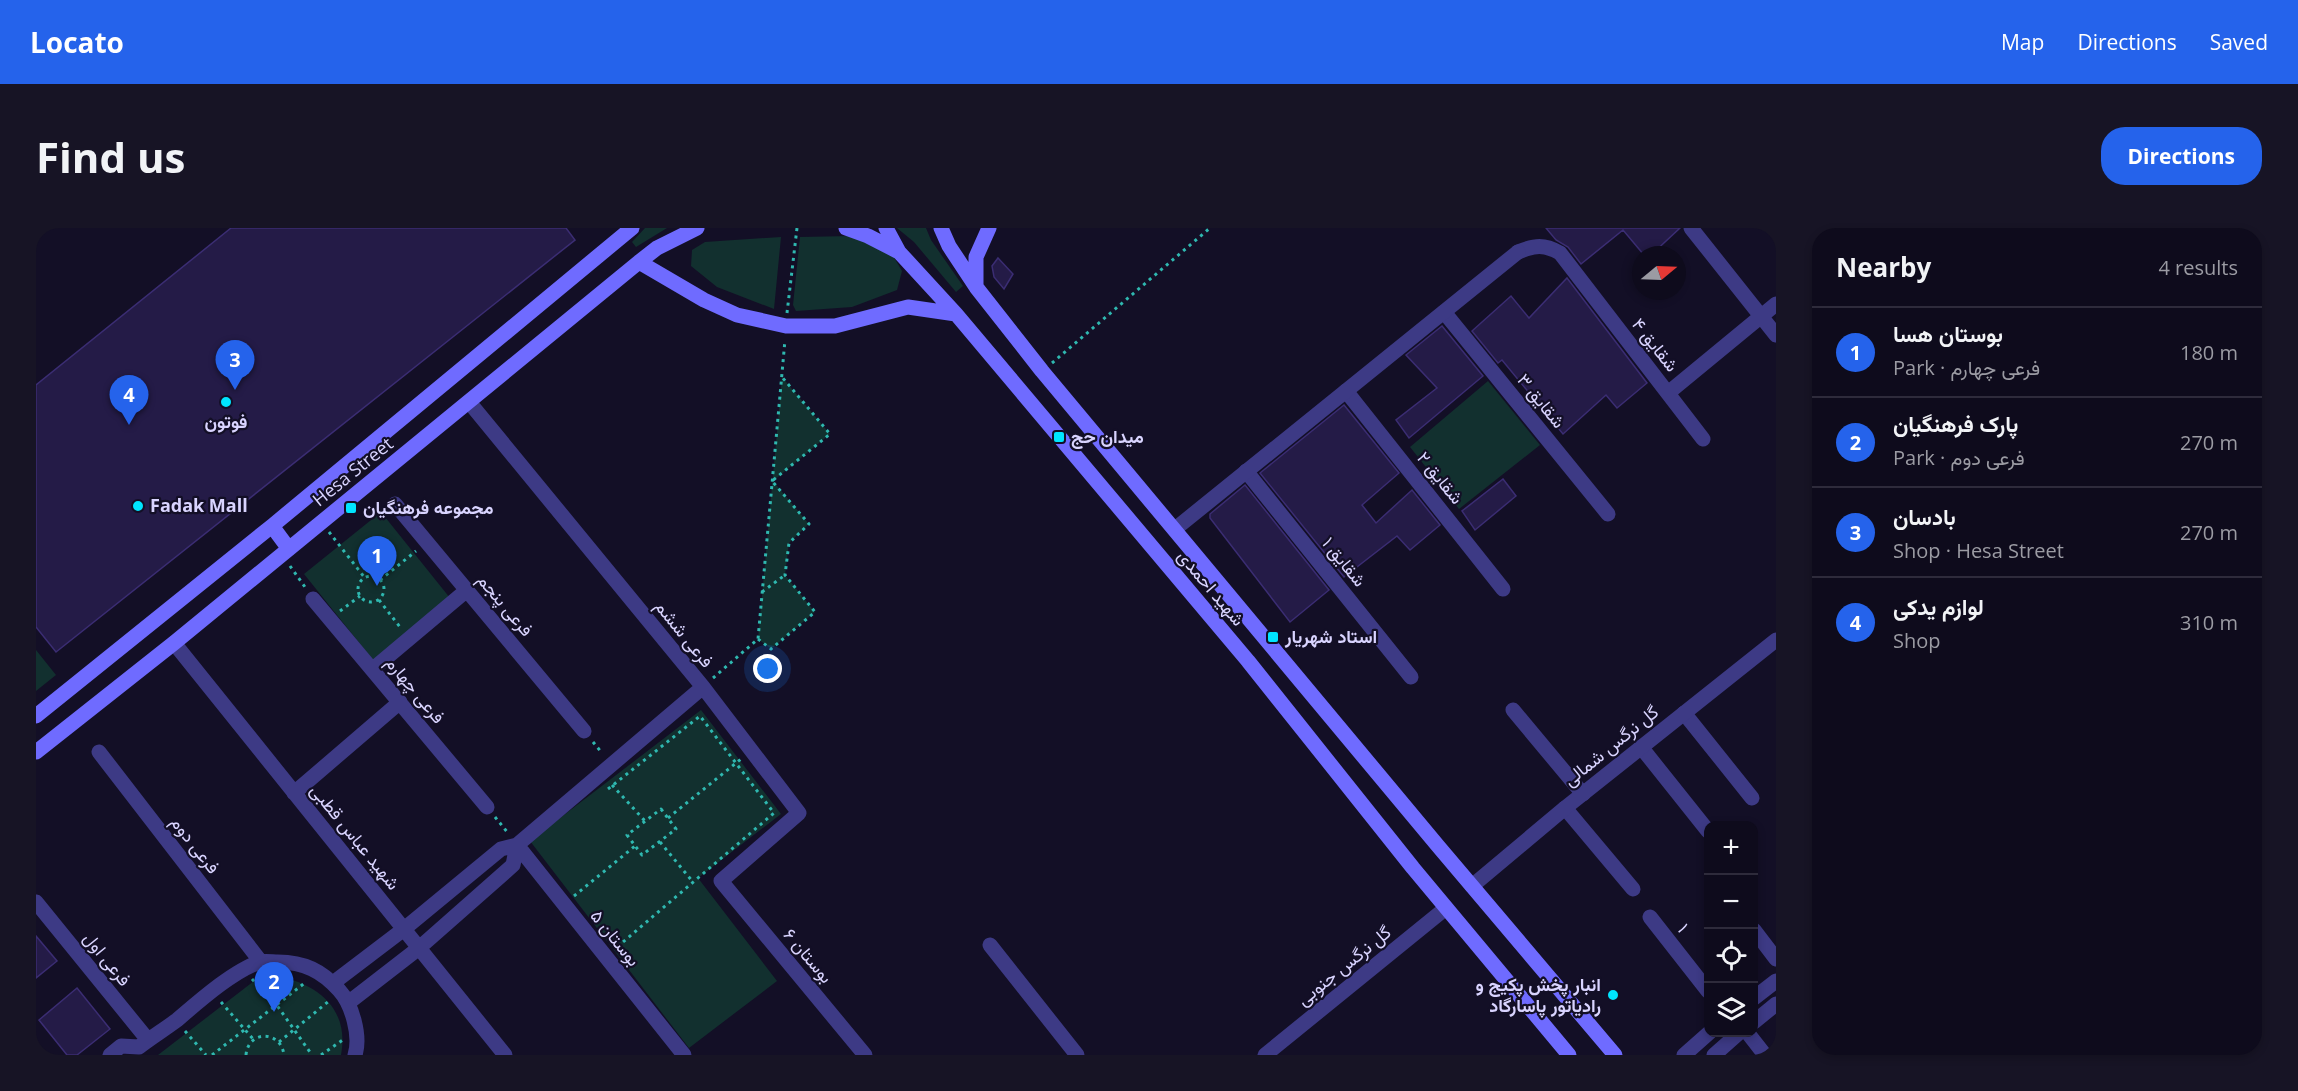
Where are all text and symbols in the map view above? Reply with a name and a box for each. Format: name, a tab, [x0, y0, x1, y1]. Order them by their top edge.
text: Locato	[30, 23, 124, 61]
text: Map	[2001, 28, 2044, 56]
text: Directions	[2077, 28, 2177, 56]
text: Saved	[2210, 28, 2268, 56]
button: Directions	[2101, 127, 2262, 185]
text: Find us	[36, 128, 185, 185]
north arrow	[1632, 246, 1686, 300]
text: Nearby	[1836, 249, 1931, 285]
text: 4 results	[2158, 254, 2238, 281]
street label: شقایق ۴	[1627, 312, 1684, 376]
text: بوستان هسا	[1893, 318, 2003, 348]
text: 1	[1850, 339, 1861, 366]
text: 180 m	[2180, 339, 2238, 366]
pin: 3	[216, 340, 254, 390]
text: Park · فرعی چهارم	[1893, 354, 2040, 381]
street label: شقایق ۳	[1512, 368, 1571, 433]
pin: 4	[110, 376, 148, 425]
marker: فوتون	[219, 395, 233, 409]
text: پارک فرهنگیان	[1893, 408, 2018, 438]
place label: فوتون	[205, 409, 247, 433]
place label: میدان حج	[1071, 424, 1144, 449]
text: 2	[1850, 429, 1861, 456]
text: 270 m	[2180, 429, 2238, 456]
marker: میدان حج	[1052, 430, 1066, 444]
street label: Hesa Street	[307, 431, 398, 511]
text: Park · فرعی دوم	[1893, 444, 2025, 471]
street label: شقایق ۲	[1412, 446, 1469, 509]
place label: Fadak Mall	[150, 493, 248, 517]
place label: مجموعه فرهنگیان	[363, 495, 494, 519]
marker: Fadak Mall	[131, 499, 145, 513]
marker: مجموعه فرهنگیان	[344, 501, 358, 515]
text: بادسان	[1893, 501, 1956, 531]
text: 3	[1850, 519, 1861, 546]
text: 270 m	[2180, 519, 2238, 546]
street label: شقایق ۱	[1317, 532, 1372, 591]
pin: 1	[358, 536, 396, 586]
text: Shop · Hesa Street	[1893, 537, 2064, 564]
street label: شهید احمدی	[1173, 544, 1251, 631]
street label: فرعی پنجم	[472, 568, 539, 641]
text: لوازم یدکی	[1893, 591, 1984, 621]
street label: فرعی ششم	[649, 595, 719, 673]
text: 4	[1850, 609, 1861, 636]
text: 310 m	[2180, 609, 2238, 636]
place label: استاد شهریار	[1284, 624, 1377, 648]
text: Shop	[1893, 627, 1941, 654]
marker: استاد شهریار	[1266, 630, 1280, 644]
street label: فرعی چهارم	[380, 651, 451, 729]
your location	[753, 654, 782, 683]
street label: گل نرگس شمالی	[1558, 699, 1663, 791]
street label: شهید عباس قطبی	[305, 778, 406, 895]
street label: فرعی دوم	[165, 811, 226, 879]
map controls	[1704, 821, 1758, 1037]
button: +	[1704, 821, 1758, 875]
button: −	[1704, 875, 1758, 929]
street label: بوستان ۵	[585, 904, 646, 971]
street label: ۱	[1673, 918, 1695, 937]
street label: گل نرگس جنوبی	[1291, 920, 1396, 1011]
street label: بوستان ۶	[779, 923, 839, 988]
street label: فرعی اول	[79, 926, 137, 990]
button: locate	[1704, 929, 1758, 983]
pin: 2	[254, 962, 294, 1012]
place label: انبار پخش پکیج و رادیاتور پاسارگاد	[1475, 972, 1601, 1018]
button: layers	[1704, 983, 1758, 1037]
marker: انبار پخش پکیج و رادیاتور پاسارگاد	[1606, 988, 1620, 1002]

